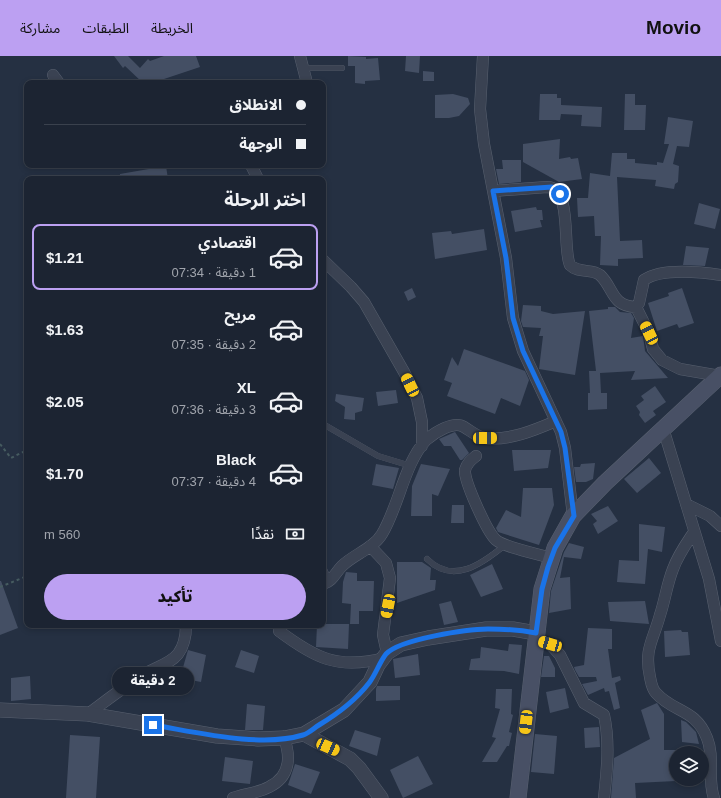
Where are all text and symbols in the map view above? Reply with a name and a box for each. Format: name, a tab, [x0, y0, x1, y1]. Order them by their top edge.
text: Movio	[646, 17, 701, 38]
text: مشاركة	[20, 20, 60, 36]
text: الطبقات	[82, 20, 129, 36]
text: الخريطة	[151, 20, 193, 36]
text: الانطلاق	[230, 96, 282, 113]
text: الوجهة	[239, 135, 282, 152]
route start	[551, 185, 569, 203]
text: اختر الرحلة	[224, 190, 306, 210]
text: اقتصادي	[198, 234, 256, 251]
icon: car	[268, 239, 304, 275]
text: $1.21	[46, 249, 84, 266]
text: 1 دقيقة · 07:34	[171, 265, 256, 280]
text: مريح	[224, 306, 256, 323]
icon: car	[268, 311, 304, 347]
car	[638, 320, 660, 346]
text: $1.63	[46, 321, 84, 338]
text: 2 دقيقة · 07:35	[171, 337, 256, 352]
car	[399, 372, 421, 398]
text: XL	[237, 379, 256, 396]
icon: car	[268, 383, 304, 419]
text: $2.05	[46, 393, 84, 410]
text: 3 دقيقة · 07:36	[171, 402, 256, 417]
car	[473, 432, 497, 444]
text: Black	[216, 451, 256, 468]
icon: car	[268, 455, 304, 491]
text: $1.70	[46, 465, 84, 482]
text: 4 دقيقة · 07:37	[171, 474, 256, 489]
icon: cash	[284, 523, 306, 545]
text: نقدًا	[251, 525, 274, 542]
text: 560 m	[44, 527, 80, 542]
button: تأكيد	[44, 574, 306, 620]
car	[380, 593, 396, 619]
car	[537, 635, 563, 653]
callout: 2 دقيقة	[112, 667, 194, 695]
text: 2 دقيقة	[131, 673, 175, 688]
car	[519, 709, 533, 735]
route end	[144, 716, 162, 734]
car	[315, 737, 341, 757]
map controls	[669, 746, 709, 786]
button: layers	[669, 746, 709, 786]

